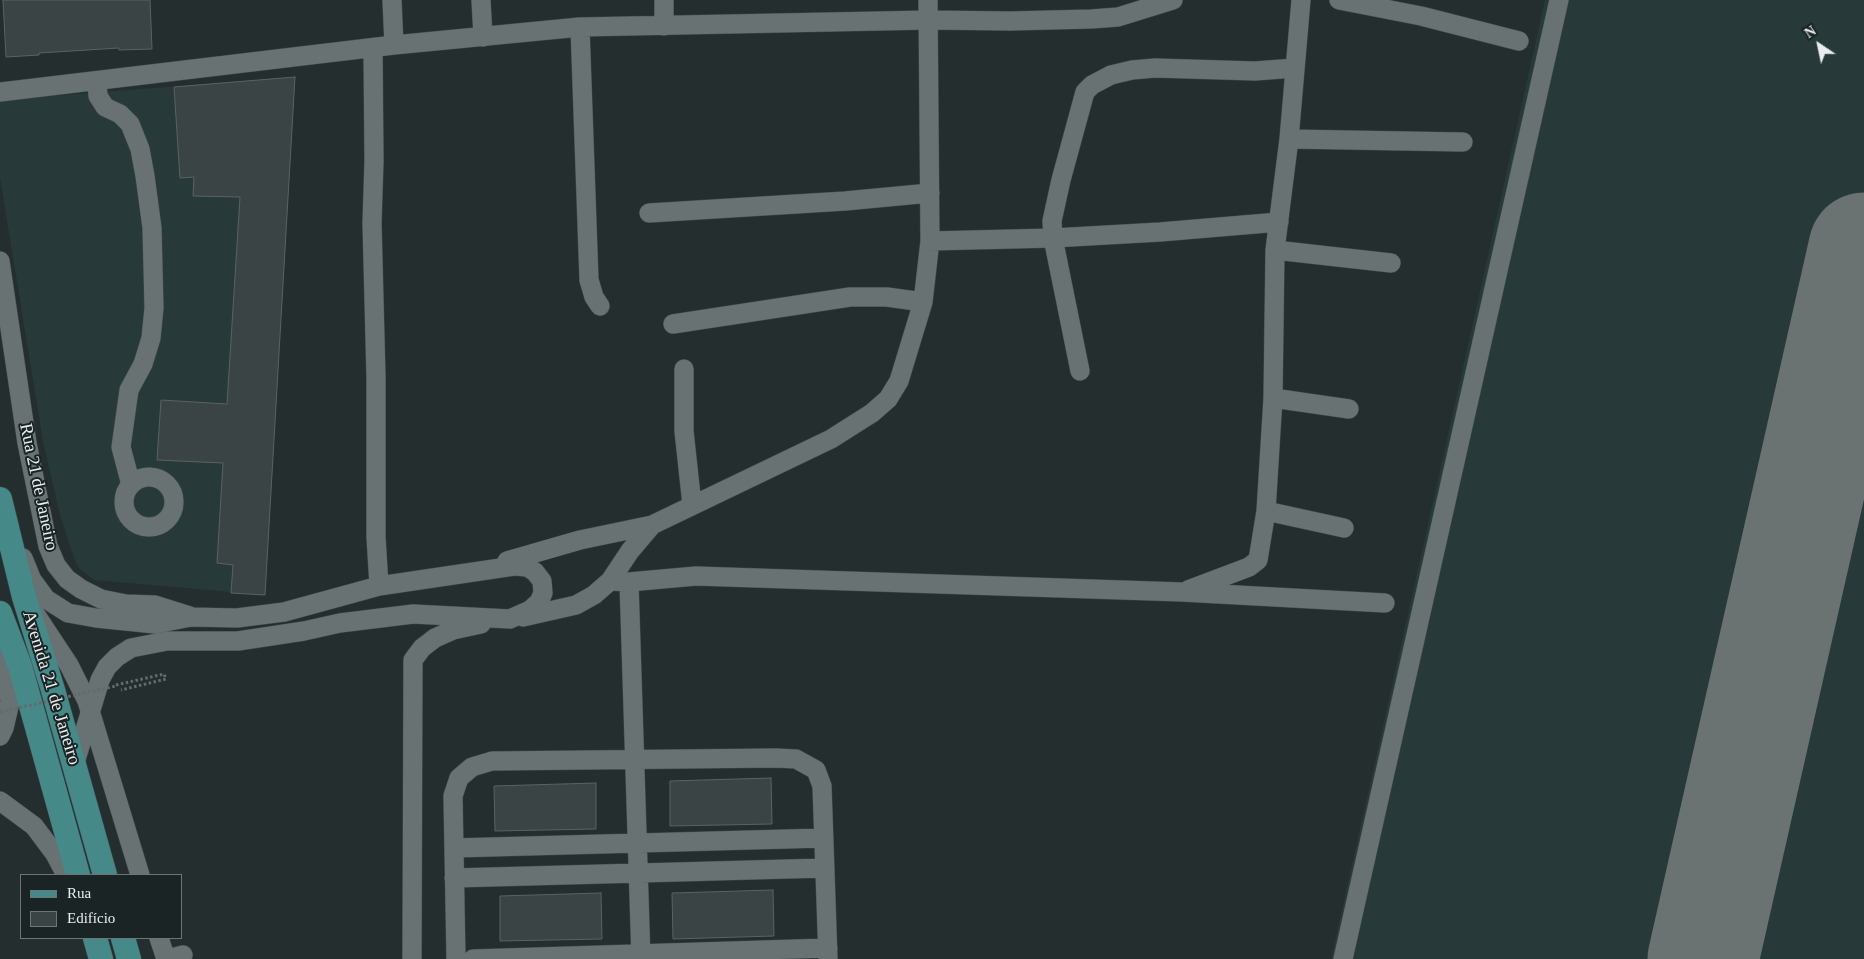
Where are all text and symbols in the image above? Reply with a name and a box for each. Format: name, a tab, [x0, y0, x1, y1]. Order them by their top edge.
north arrow	[1794, 20, 1844, 70]
text: N	[1802, 23, 1819, 41]
street label: Rua 21 de Janeiro	[14, 421, 62, 553]
street label: Avenida 21 de Janeiro	[17, 608, 85, 768]
legend	[20, 874, 182, 939]
text: Rua	[67, 885, 91, 901]
text: Edifício	[67, 910, 115, 926]

